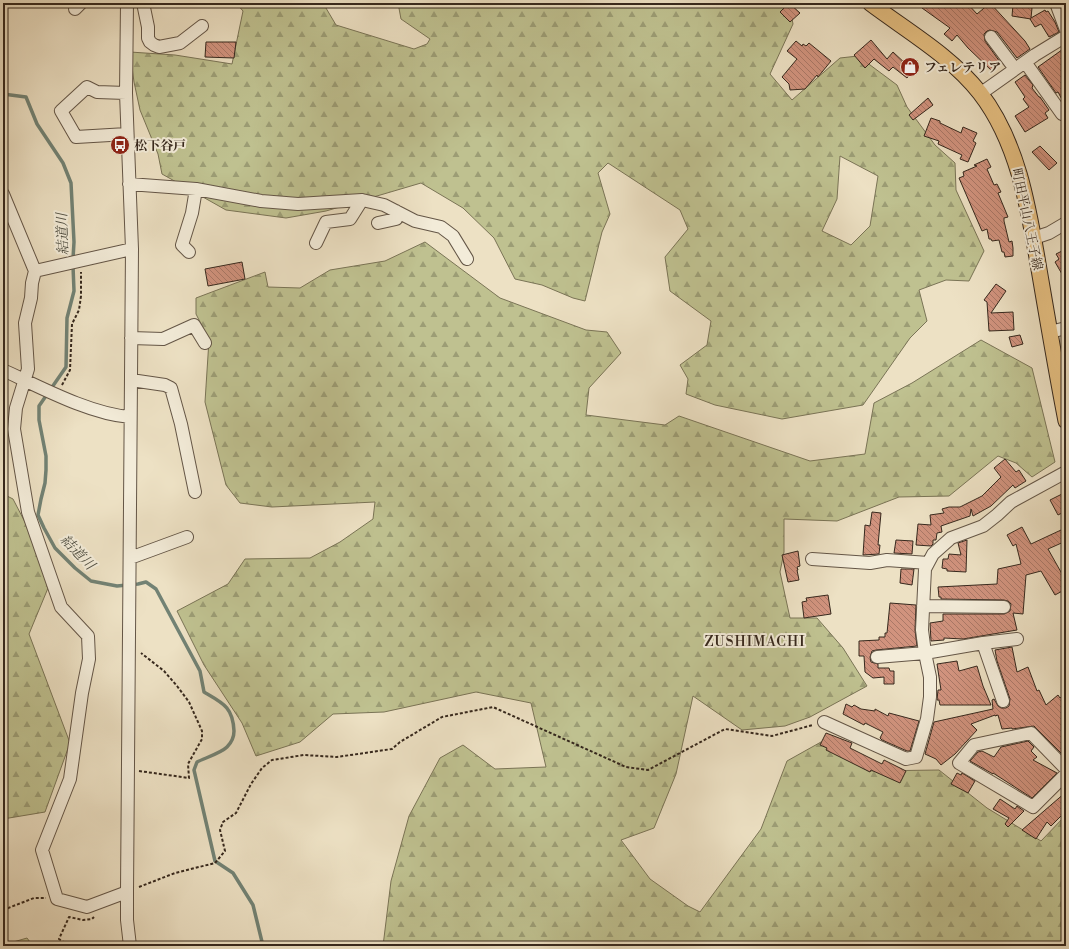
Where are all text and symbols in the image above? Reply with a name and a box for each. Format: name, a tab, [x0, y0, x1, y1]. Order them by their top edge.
shop icon: フェレテリア	[899, 56, 921, 78]
place label: フェレテリア	[924, 60, 1001, 76]
bus stop icon: 松下谷戸	[109, 134, 131, 156]
place label: 松下谷戸	[134, 138, 186, 154]
street label: 町田平山八王子線	[1008, 167, 1046, 272]
water label: 結道川	[53, 211, 73, 255]
water label: 結道川	[56, 531, 100, 575]
district label: ZUSHIMACHI	[704, 633, 806, 651]

